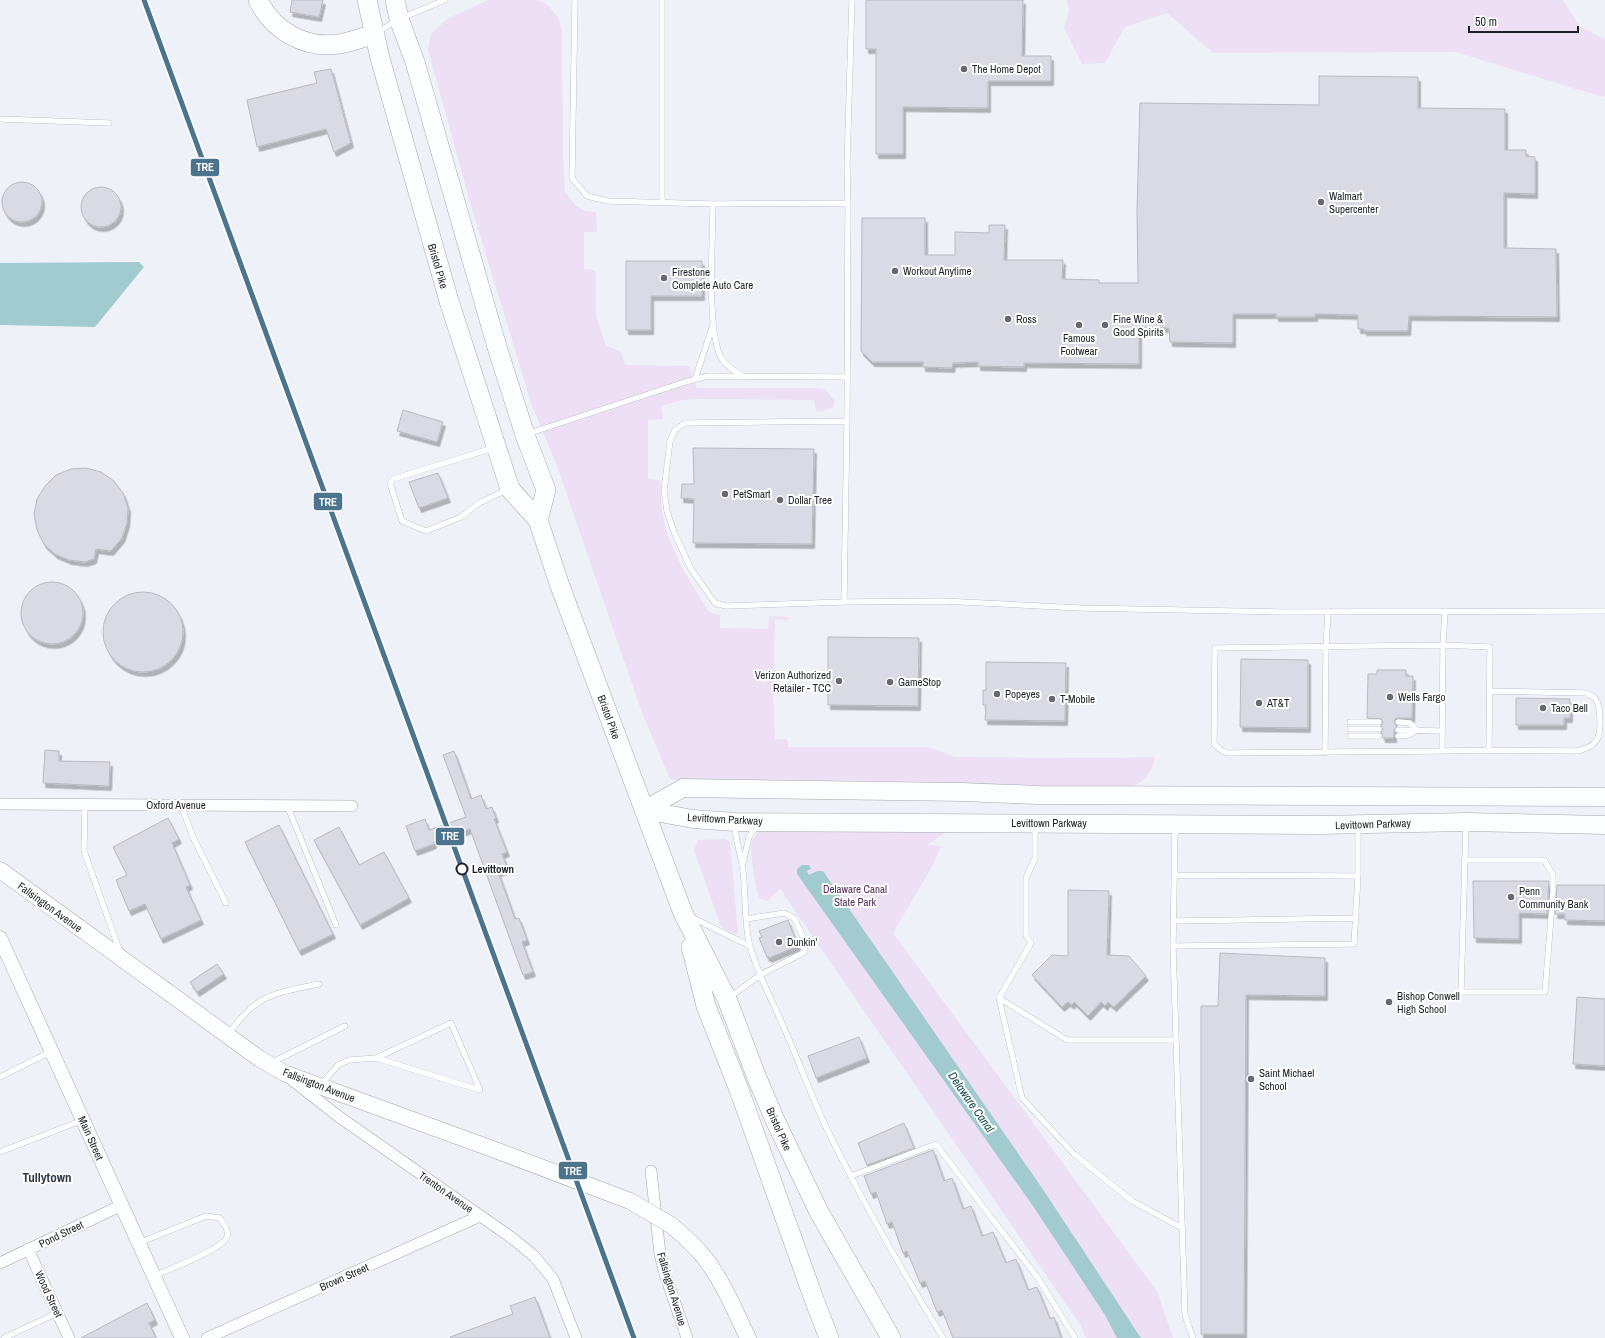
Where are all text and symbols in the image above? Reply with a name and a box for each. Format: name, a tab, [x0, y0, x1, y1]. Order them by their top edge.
scale bar	[1469, 8, 1578, 34]
text: 50 m	[1475, 14, 1497, 30]
place label: The Home Depot	[972, 62, 1041, 76]
marker: The Home Depot	[959, 64, 969, 74]
line badge: TRE	[190, 158, 220, 177]
text: TRE	[196, 160, 214, 174]
place label: Walmart Supercenter	[1329, 189, 1378, 216]
marker: Walmart Supercenter	[1316, 197, 1326, 207]
street label: Bristol Pike	[425, 242, 451, 290]
place label: Workout Anytime	[903, 264, 972, 278]
place label: Firestone Complete Auto Care	[672, 265, 753, 292]
marker: Workout Anytime	[890, 266, 900, 276]
marker: Firestone Complete Auto Care	[659, 273, 669, 283]
place label: Ross	[1016, 312, 1037, 326]
place label: Fine Wine & Good Spirits	[1113, 312, 1164, 339]
marker: Ross	[1003, 314, 1013, 324]
marker: Famous Footwear	[1074, 320, 1084, 330]
marker: Fine Wine & Good Spirits	[1100, 320, 1110, 330]
place label: Famous Footwear	[1060, 331, 1098, 358]
place label: PetSmart	[733, 487, 771, 501]
marker: PetSmart	[720, 489, 730, 499]
line badge: TRE	[313, 492, 343, 511]
place label: Dollar Tree	[788, 493, 832, 507]
text: TRE	[319, 495, 337, 509]
marker: Dollar Tree	[775, 495, 785, 505]
place label: Verizon Authorized Retailer - TCC	[755, 668, 831, 695]
place label: GameStop	[898, 675, 941, 689]
marker: Verizon Authorized Retailer - TCC	[834, 676, 844, 686]
marker: GameStop	[885, 677, 895, 687]
place label: Popeyes	[1005, 687, 1041, 701]
marker: Popeyes	[992, 689, 1002, 699]
place label: Wells Fargo	[1398, 690, 1446, 704]
place label: T-Mobile	[1060, 692, 1095, 706]
marker: Wells Fargo	[1385, 692, 1395, 702]
street label: Bristol Pike	[595, 693, 623, 741]
marker: T-Mobile	[1047, 694, 1057, 704]
place label: AT&T	[1266, 696, 1290, 710]
marker: AT&T	[1254, 698, 1264, 708]
place label: Taco Bell	[1551, 701, 1588, 715]
marker: Taco Bell	[1538, 703, 1548, 713]
street label: Oxford Avenue	[146, 798, 206, 812]
street label: Levittown Parkway	[687, 810, 764, 828]
street label: Levittown Parkway	[1011, 816, 1087, 830]
street label: Levittown Parkway	[1335, 816, 1412, 832]
line badge: TRE	[435, 827, 465, 846]
text: TRE	[441, 829, 459, 843]
marker: Levittown	[455, 862, 469, 876]
place label: Levittown	[472, 862, 514, 876]
street label: Fallsington Avenue	[15, 879, 85, 935]
park label: Delaware Canal State Park	[823, 882, 887, 909]
place label: Penn Community Bank	[1519, 884, 1589, 911]
marker: Penn Community Bank	[1506, 892, 1516, 902]
place label: Dunkin'	[787, 935, 818, 949]
marker: Dunkin'	[774, 937, 784, 947]
place label: Bishop Conwell High School	[1397, 989, 1460, 1016]
marker: Bishop Conwell High School	[1384, 997, 1394, 1007]
street label: Fallsington Avenue	[281, 1065, 357, 1105]
place label: Saint Michael School	[1259, 1066, 1314, 1093]
water label: Delaware Canal	[944, 1069, 998, 1136]
marker: Saint Michael School	[1246, 1074, 1256, 1084]
street label: Bristol Pike	[763, 1105, 795, 1153]
street label: Main Street	[75, 1114, 107, 1163]
line badge: TRE	[558, 1161, 588, 1180]
text: TRE	[564, 1164, 582, 1178]
street label: Trenton Avenue	[416, 1168, 476, 1216]
district label: Tullytown	[23, 1169, 71, 1186]
street label: Pond Street	[37, 1217, 86, 1251]
street label: Fallsington Avenue	[654, 1251, 690, 1327]
street label: Brown Street	[317, 1260, 371, 1294]
street label: Wood Street	[32, 1268, 66, 1320]

